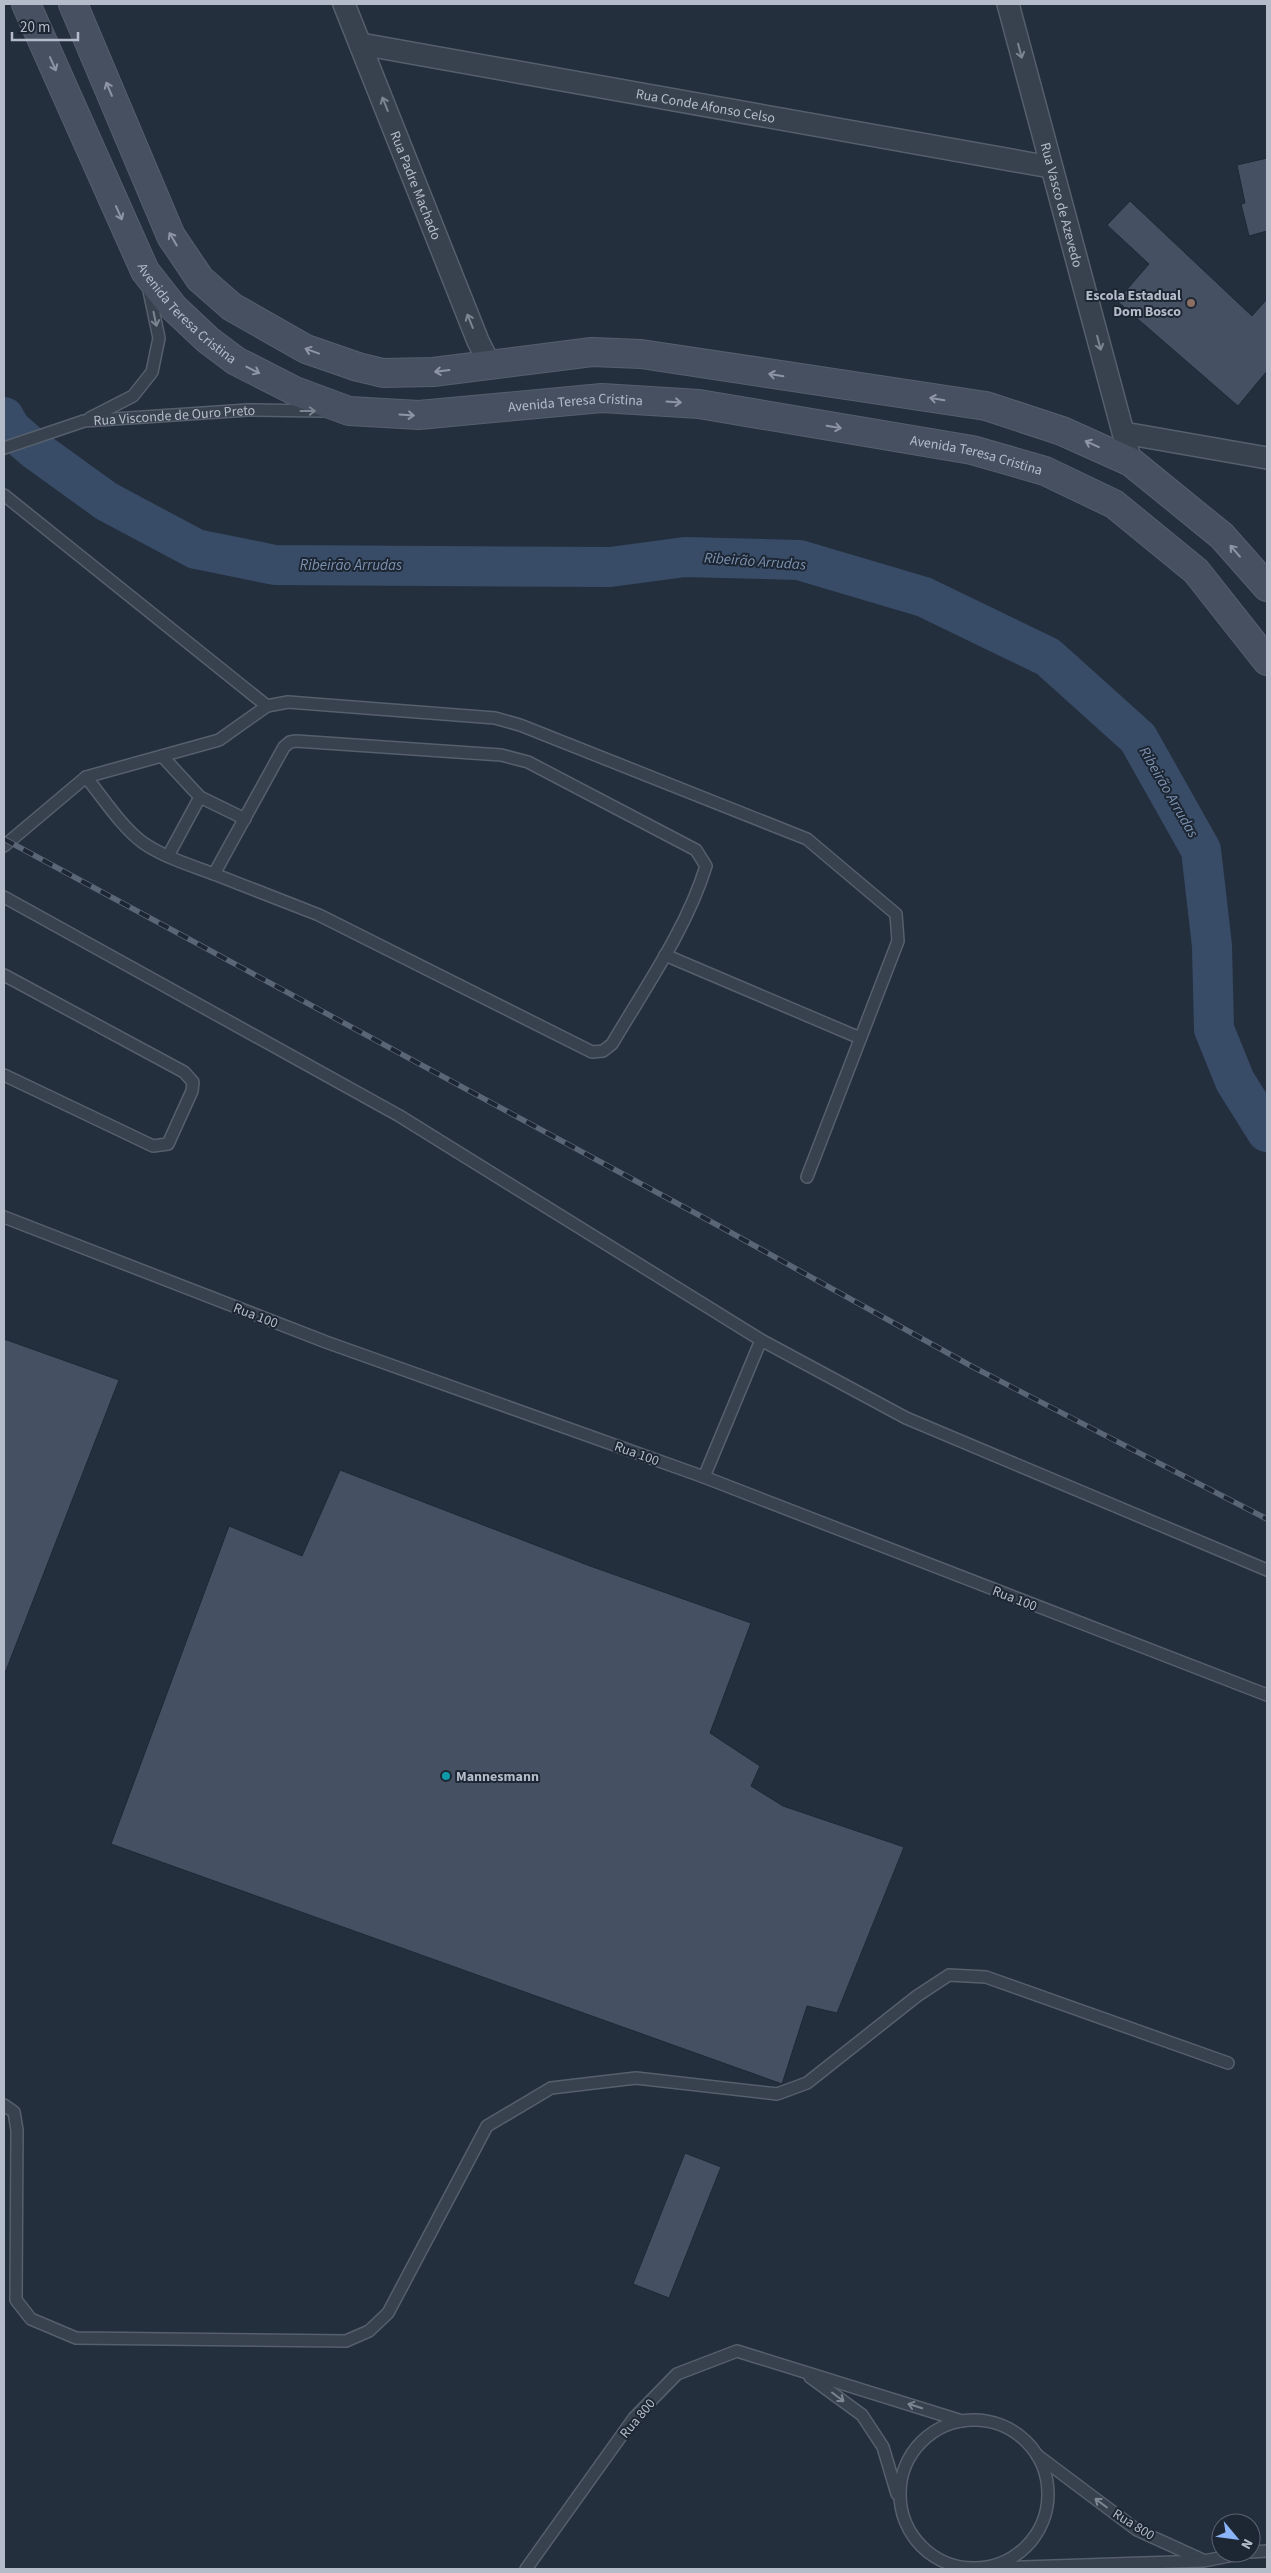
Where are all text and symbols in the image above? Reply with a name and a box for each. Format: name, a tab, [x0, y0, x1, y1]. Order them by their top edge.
scale bar	[12, 10, 79, 42]
text: 20 m	[20, 17, 50, 38]
one-way arrow	[1016, 42, 1025, 58]
one-way arrow	[49, 56, 59, 71]
one-way arrow	[104, 82, 114, 97]
street label: Rua Conde Afonso Celso	[634, 84, 777, 129]
one-way arrow	[379, 97, 388, 112]
street label: Rua Padre Machado	[384, 128, 446, 243]
street label: Rua Vasco de Azevedo	[1035, 140, 1087, 270]
one-way arrow	[115, 205, 124, 220]
one-way arrow	[168, 232, 178, 246]
street label: Avenida Teresa Cristina	[132, 260, 240, 369]
place label: Escola Estadual Dom Bosco	[1086, 286, 1181, 322]
marker: Escola Estadual Dom Bosco	[1185, 297, 1197, 309]
one-way arrow	[151, 310, 160, 326]
one-way arrow	[465, 314, 474, 329]
one-way arrow	[1094, 334, 1104, 350]
one-way arrow	[305, 346, 320, 355]
one-way arrow	[246, 365, 261, 375]
one-way arrow	[434, 366, 450, 376]
one-way arrow	[768, 369, 784, 379]
street label: Avenida Teresa Cristina	[507, 389, 644, 418]
one-way arrow	[929, 394, 945, 404]
one-way arrow	[665, 398, 681, 407]
street label: Rua Visconde de Ouro Preto	[93, 401, 255, 431]
one-way arrow	[299, 406, 315, 416]
one-way arrow	[399, 410, 415, 419]
one-way arrow	[826, 422, 842, 432]
street label: Avenida Teresa Cristina	[909, 431, 1045, 481]
one-way arrow	[1085, 439, 1100, 449]
one-way arrow	[1229, 544, 1241, 557]
water label: Ribeirão Arrudas	[703, 547, 807, 576]
water label: Ribeirão Arrudas	[300, 555, 402, 576]
water label: Ribeirão Arrudas	[1134, 743, 1203, 842]
street label: Rua 100	[230, 1298, 281, 1334]
street label: Rua 100	[611, 1437, 662, 1471]
street label: Rua 100	[989, 1581, 1040, 1617]
place label: Mannesmann	[456, 1767, 539, 1787]
marker: Mannesmann	[440, 1770, 452, 1782]
one-way arrow	[831, 2392, 845, 2402]
street label: Rua 800	[615, 2394, 660, 2443]
one-way arrow	[908, 2401, 924, 2411]
one-way arrow	[1095, 2497, 1108, 2508]
street label: Rua 800	[1109, 2504, 1158, 2546]
north arrow	[1211, 2513, 1261, 2563]
text: N	[1235, 2535, 1257, 2553]

